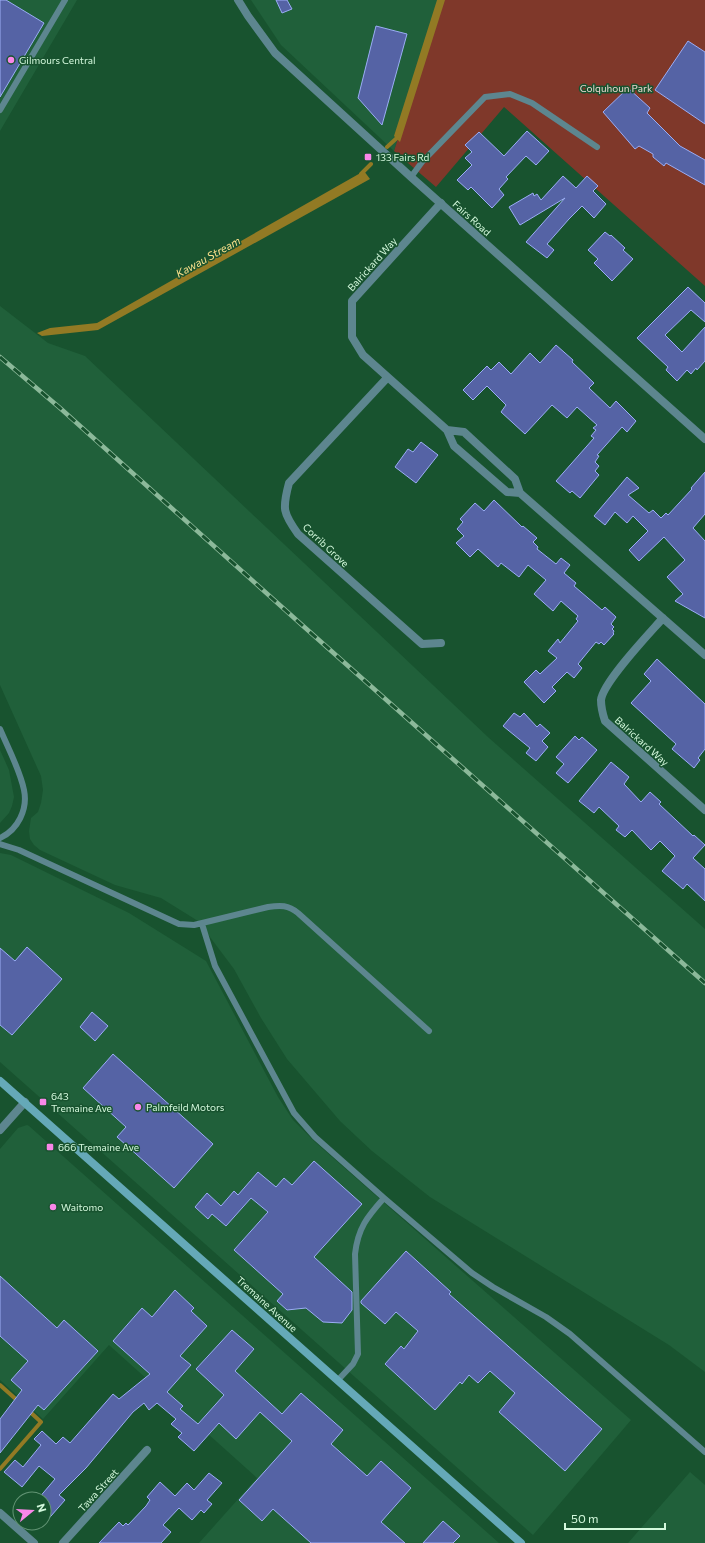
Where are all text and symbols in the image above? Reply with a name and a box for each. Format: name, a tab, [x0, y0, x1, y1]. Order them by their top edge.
place label: Gilmours Central	[19, 54, 96, 66]
marker: Gilmours Central	[6, 55, 16, 65]
park label: Colquhoun Park	[580, 82, 653, 94]
place label: 133 Fairs Rd	[376, 151, 430, 163]
marker: 133 Fairs Rd	[363, 152, 373, 162]
street label: Fairs Road	[451, 198, 494, 238]
water label: Kawau Stream	[173, 233, 243, 280]
street label: Balrickard Way	[345, 235, 399, 293]
street label: Corrib Grove	[301, 521, 351, 569]
street label: Balrickard Way	[613, 714, 671, 768]
place label: 643 Tremaine Ave	[51, 1090, 112, 1114]
marker: 643 Tremaine Ave	[38, 1097, 48, 1107]
place label: Palmfeild Motors	[146, 1101, 225, 1113]
marker: Palmfeild Motors	[133, 1102, 143, 1112]
place label: 666 Tremaine Ave	[58, 1141, 139, 1153]
marker: 666 Tremaine Ave	[45, 1142, 55, 1152]
place label: Waitomo	[61, 1201, 103, 1213]
marker: Waitomo	[48, 1202, 58, 1212]
street label: Tremaine Avenue	[234, 1274, 300, 1334]
street label: Tawa Street	[75, 1466, 121, 1514]
north arrow	[12, 1491, 52, 1531]
text: N	[35, 1502, 49, 1514]
scale bar	[565, 1505, 665, 1531]
text: 50 m	[571, 1511, 599, 1525]

